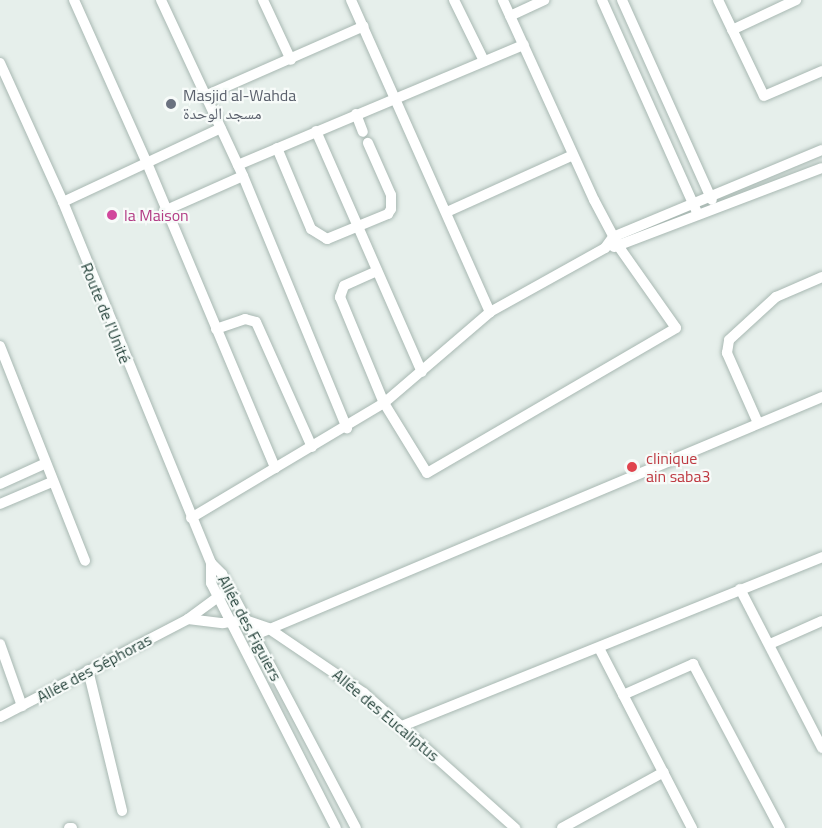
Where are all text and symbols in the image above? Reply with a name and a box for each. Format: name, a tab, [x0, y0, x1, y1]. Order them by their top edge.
place label: Masjid al-Wahda مسجد الوحدة	[183, 85, 296, 123]
marker: Masjid al-Wahda مسجد الوحدة	[164, 97, 178, 111]
place label: la Maison	[124, 205, 189, 225]
marker: la Maison	[105, 208, 119, 222]
street label: Route de l'Unité	[77, 260, 135, 366]
place label: clinique ain saba3	[646, 448, 710, 486]
marker: clinique ain saba3	[623, 458, 641, 476]
street label: Allée des Figuiers	[214, 572, 286, 684]
street label: Allée des Séphoras	[33, 630, 155, 706]
street label: Allée des Eucaliptus	[329, 665, 443, 765]

